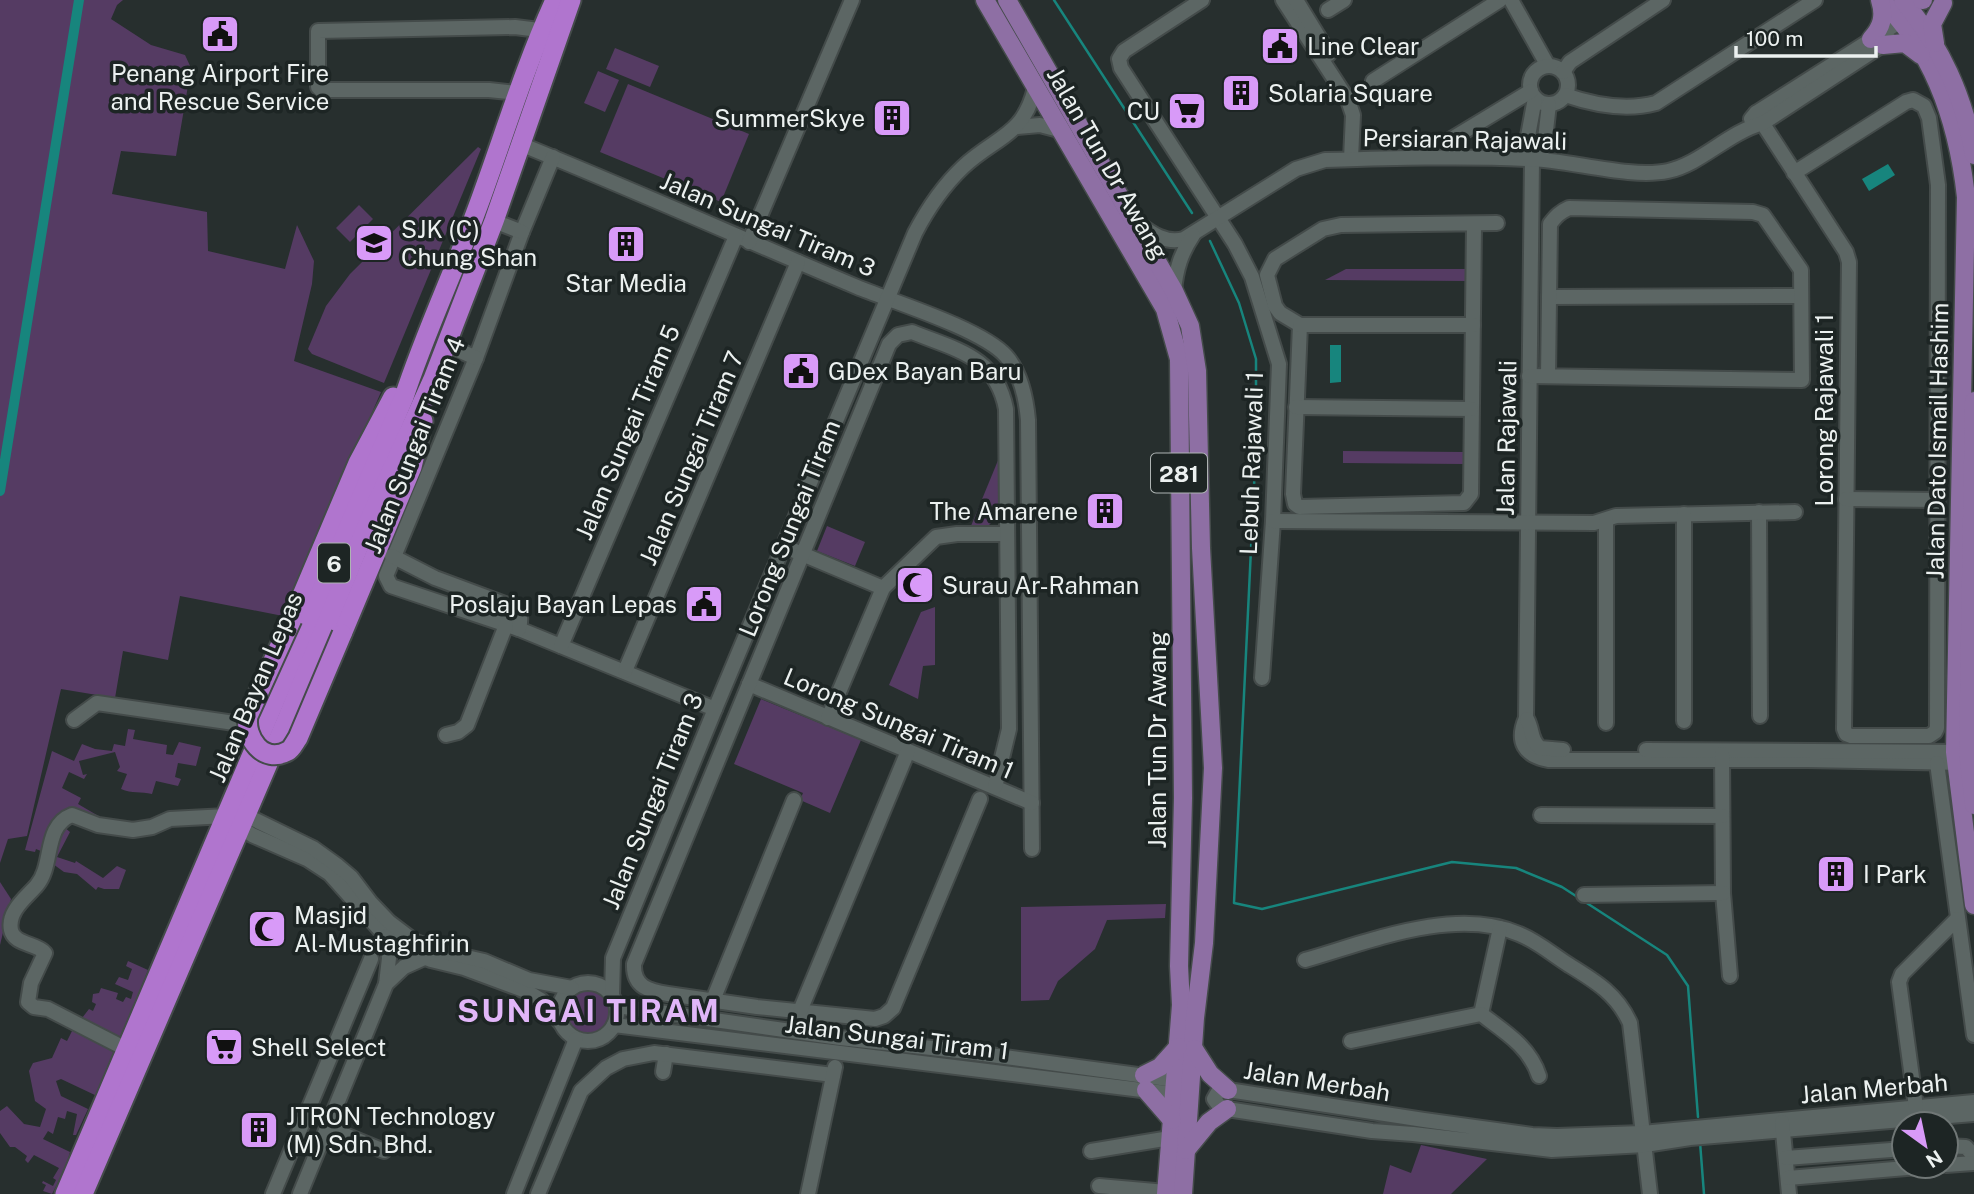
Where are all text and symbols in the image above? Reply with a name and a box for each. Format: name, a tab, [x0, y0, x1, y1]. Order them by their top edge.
public building icon: Penang Airport Fire and Rescue Service	[199, 13, 241, 55]
scale bar	[1736, 14, 1876, 58]
public building icon: Line Clear	[1259, 25, 1301, 67]
text: 100 m	[1746, 26, 1803, 51]
place label: Line Clear	[1307, 32, 1419, 60]
place label: Penang Airport Fire and Rescue Service	[111, 59, 329, 115]
street label: Jalan Tun Dr Awang	[1042, 62, 1174, 264]
building icon: Solaria Square	[1220, 72, 1262, 114]
place label: Solaria Square	[1268, 79, 1433, 107]
supermarket icon: CU	[1166, 90, 1208, 132]
building icon: SummerSkye	[871, 97, 913, 139]
place label: CU	[1127, 97, 1160, 125]
place label: SummerSkye	[714, 104, 865, 132]
street label: Persiaran Rajawali	[1363, 123, 1567, 155]
street label: Jalan Sungai Tiram 3	[656, 166, 880, 282]
place label: SJK (C) Chung Shan	[401, 215, 537, 271]
school or university icon: SJK (C) Chung Shan	[353, 222, 395, 264]
building icon: Star Media	[605, 223, 647, 265]
place label: Star Media	[565, 269, 687, 297]
street label: Jalan Dato Ismail Hashim	[1921, 302, 1953, 580]
street label: Lorong Rajawali 1	[1810, 313, 1838, 507]
street label: Jalan Sungai Tiram 5	[569, 320, 685, 544]
street label: Jalan Sungai Tiram 4	[358, 333, 470, 557]
street label: Jalan Sungai Tiram 7	[633, 347, 749, 569]
public building icon: GDex Bayan Baru	[780, 350, 822, 392]
place label: GDex Bayan Baru	[828, 357, 1022, 385]
street label: Jalan Rajawali	[1491, 360, 1521, 516]
street label: Lebuh Rajawali 1	[1234, 371, 1268, 555]
street label: Lorong Sungai Tiram	[733, 416, 845, 640]
road number: 281	[1151, 453, 1207, 492]
building icon: The Amarene	[1084, 490, 1126, 532]
place label: The Amarene	[929, 497, 1078, 525]
road number: 6	[318, 544, 350, 582]
mosque icon: Surau Ar-Rahman	[894, 564, 936, 606]
place label: Surau Ar-Rahman	[942, 571, 1139, 599]
public building icon: Poslaju Bayan Lepas	[683, 583, 725, 625]
street label: Jalan Bayan Lepas	[202, 588, 308, 786]
place label: Poslaju Bayan Lepas	[449, 590, 677, 618]
street label: Jalan Tun Dr Awang	[1143, 631, 1171, 849]
street label: Lorong Sungai Tiram 1	[780, 662, 1018, 784]
street label: Jalan Sungai Tiram 3	[596, 689, 708, 913]
building icon: I Park	[1815, 853, 1857, 895]
place label: I Park	[1863, 860, 1927, 888]
place label: Masjid Al-Mustaghfirin	[294, 901, 470, 957]
mosque icon: Masjid Al-Mustaghfirin	[246, 908, 288, 950]
district label: SUNGAI TIRAM	[457, 992, 721, 1029]
street label: Jalan Sungai Tiram 1	[784, 1009, 1010, 1065]
supermarket icon: Shell Select	[203, 1026, 245, 1068]
place label: Shell Select	[251, 1033, 386, 1061]
street label: Jalan Merbah	[1242, 1056, 1392, 1106]
street label: Jalan Merbah	[1799, 1068, 1949, 1108]
place label: JTRON Technology (M) Sdn. Bhd.	[286, 1102, 496, 1158]
building icon: JTRON Technology (M) Sdn. Bhd.	[238, 1109, 280, 1151]
north arrow	[1890, 1110, 1960, 1180]
text: N	[1922, 1146, 1946, 1173]

